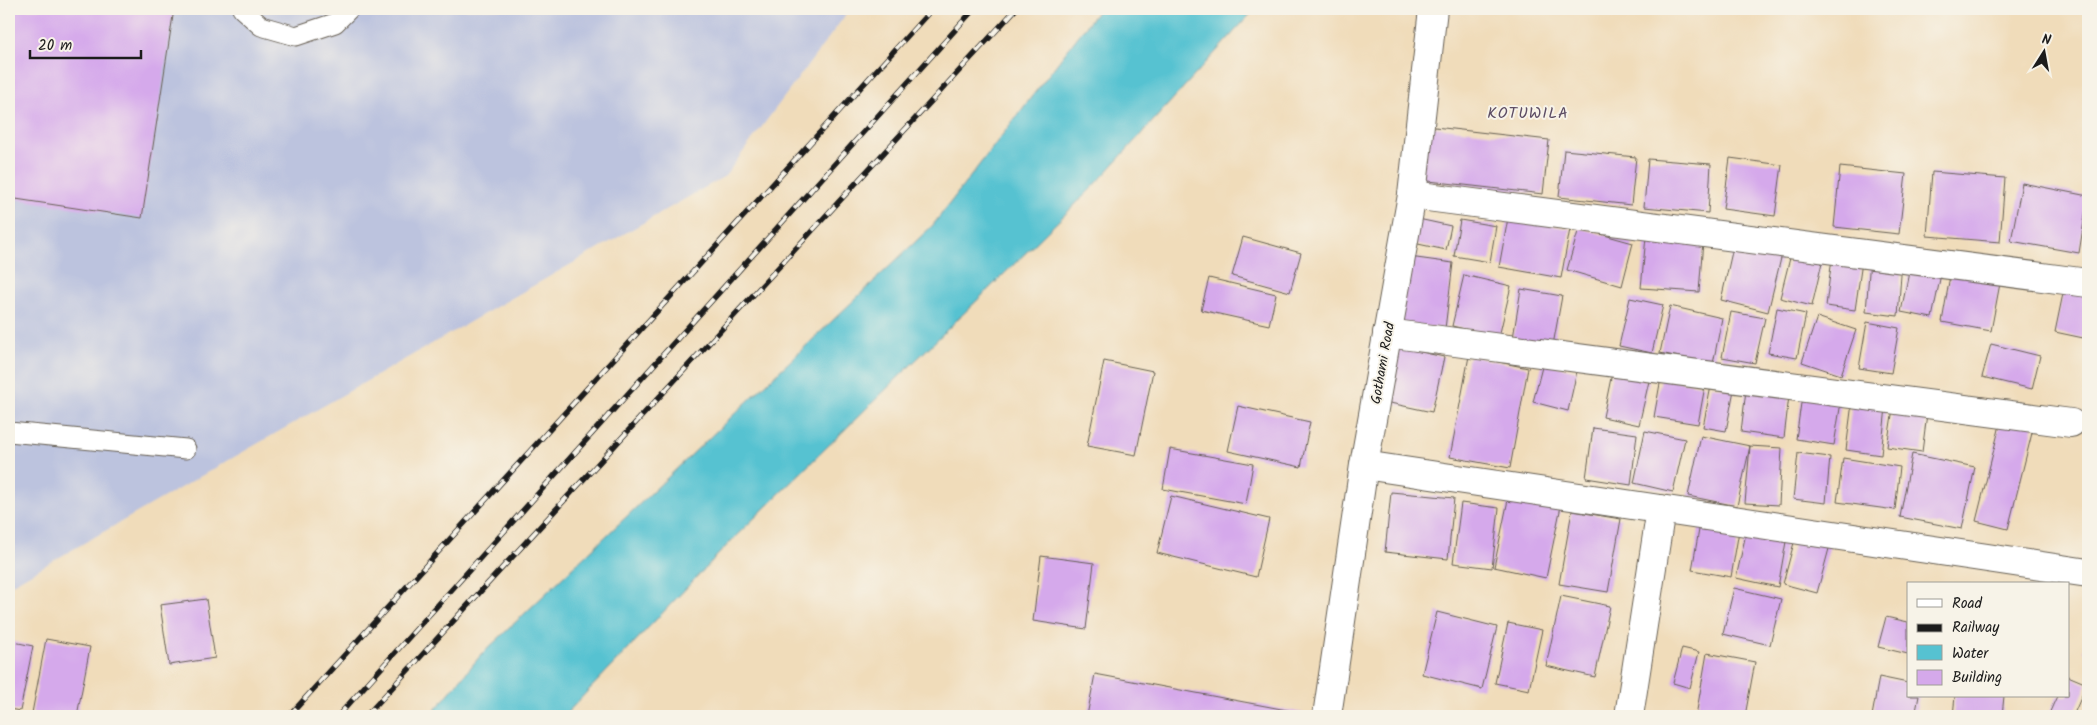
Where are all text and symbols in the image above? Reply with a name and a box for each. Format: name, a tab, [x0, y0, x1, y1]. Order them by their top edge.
scale bar	[30, 28, 141, 60]
north arrow	[2020, 28, 2070, 78]
text: N	[2040, 29, 2053, 52]
text: 20 m	[38, 34, 72, 58]
district label: KOTUWILA	[1487, 101, 1569, 126]
street label: Gothami Road	[1365, 320, 1401, 406]
legend	[1907, 582, 2070, 698]
text: Road	[1952, 592, 1983, 616]
text: Railway	[1952, 616, 2000, 640]
text: Water	[1952, 642, 1989, 666]
text: Building	[1952, 666, 2002, 690]

